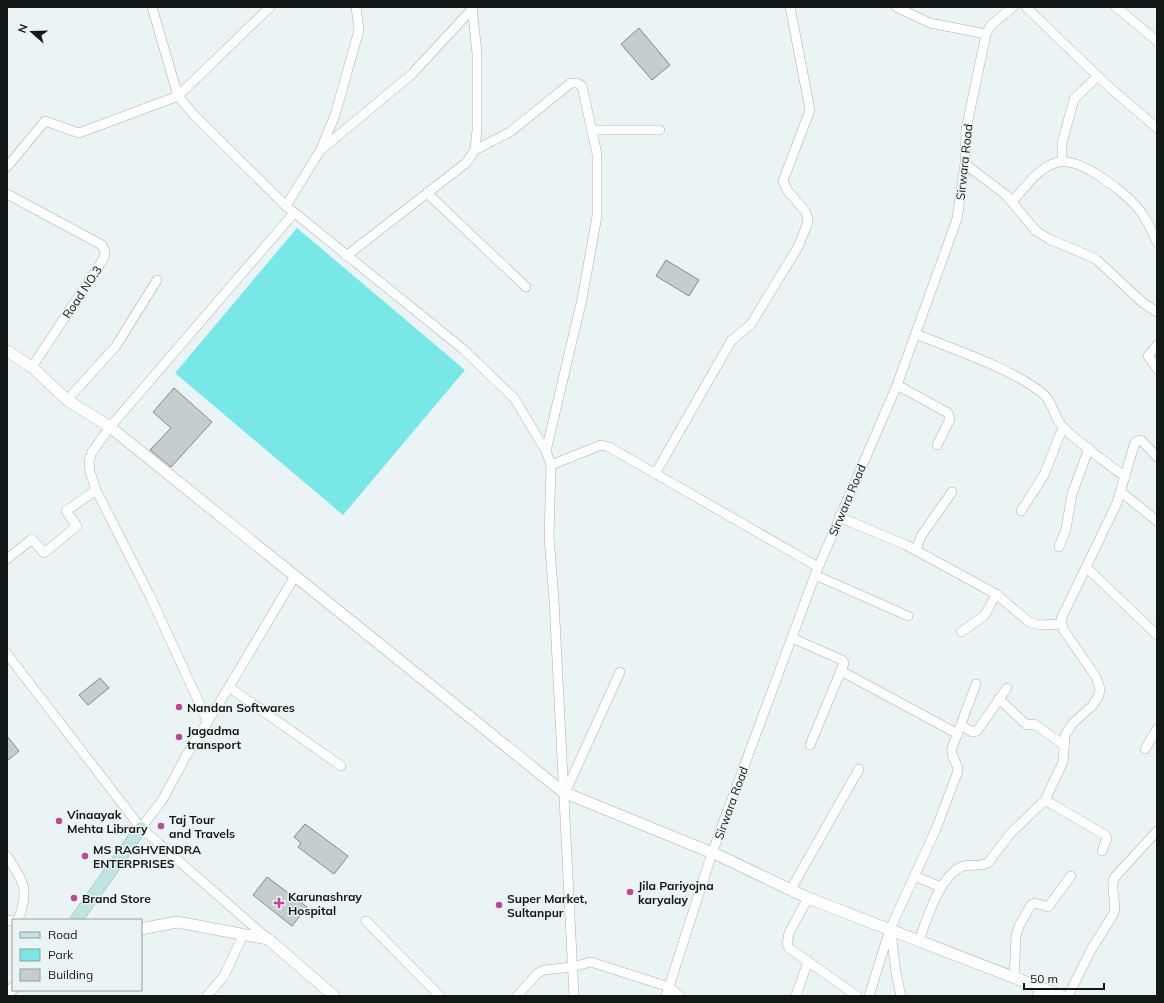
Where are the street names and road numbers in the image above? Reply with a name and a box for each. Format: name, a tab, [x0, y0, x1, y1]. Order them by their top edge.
street label: Sirwara Road	[953, 123, 975, 201]
street label: Road NO.3	[59, 263, 105, 321]
street label: Sirwara Road	[825, 462, 869, 538]
street label: Sirwara Road	[711, 764, 751, 842]

